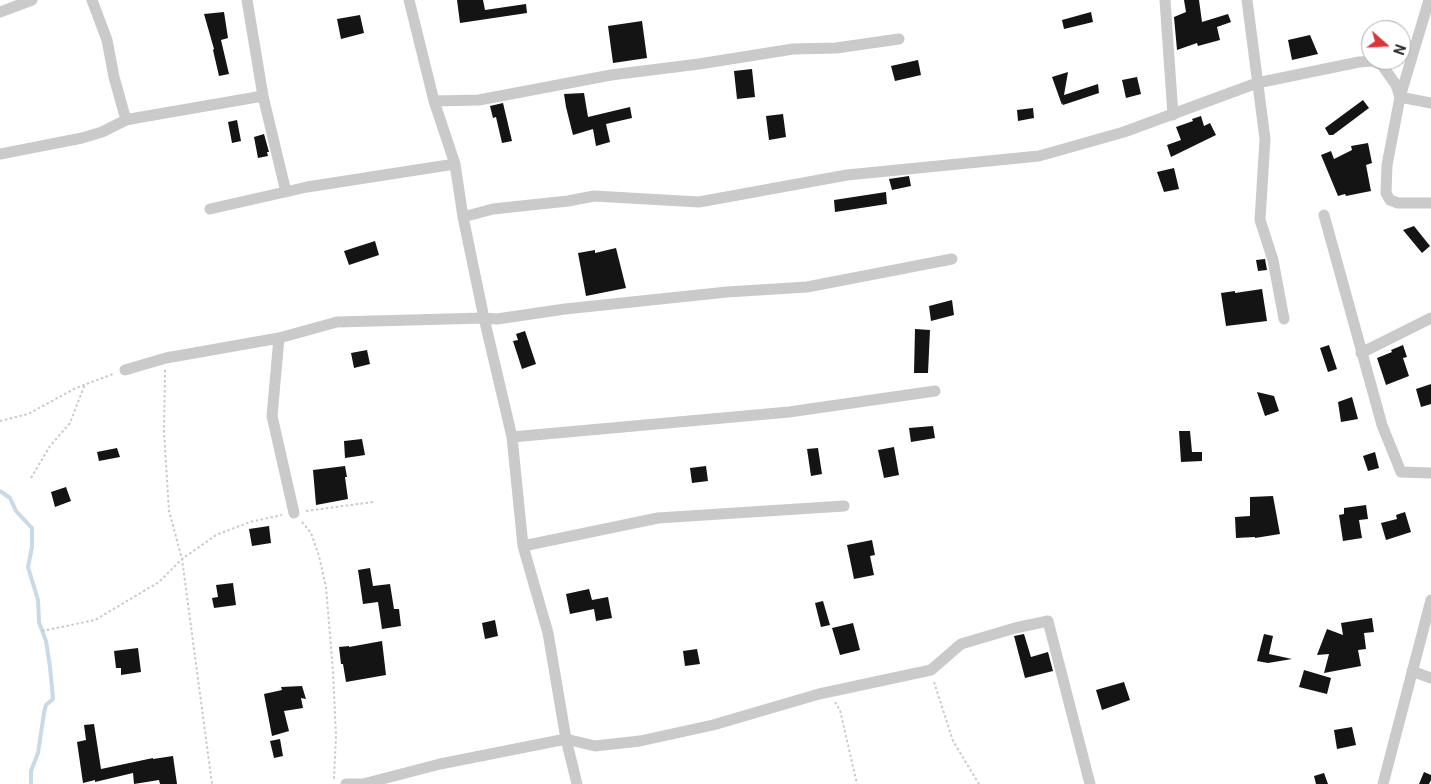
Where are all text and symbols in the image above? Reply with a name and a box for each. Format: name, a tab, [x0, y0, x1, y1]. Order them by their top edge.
north arrow	[1361, 20, 1411, 70]
text: N	[1390, 42, 1408, 57]

